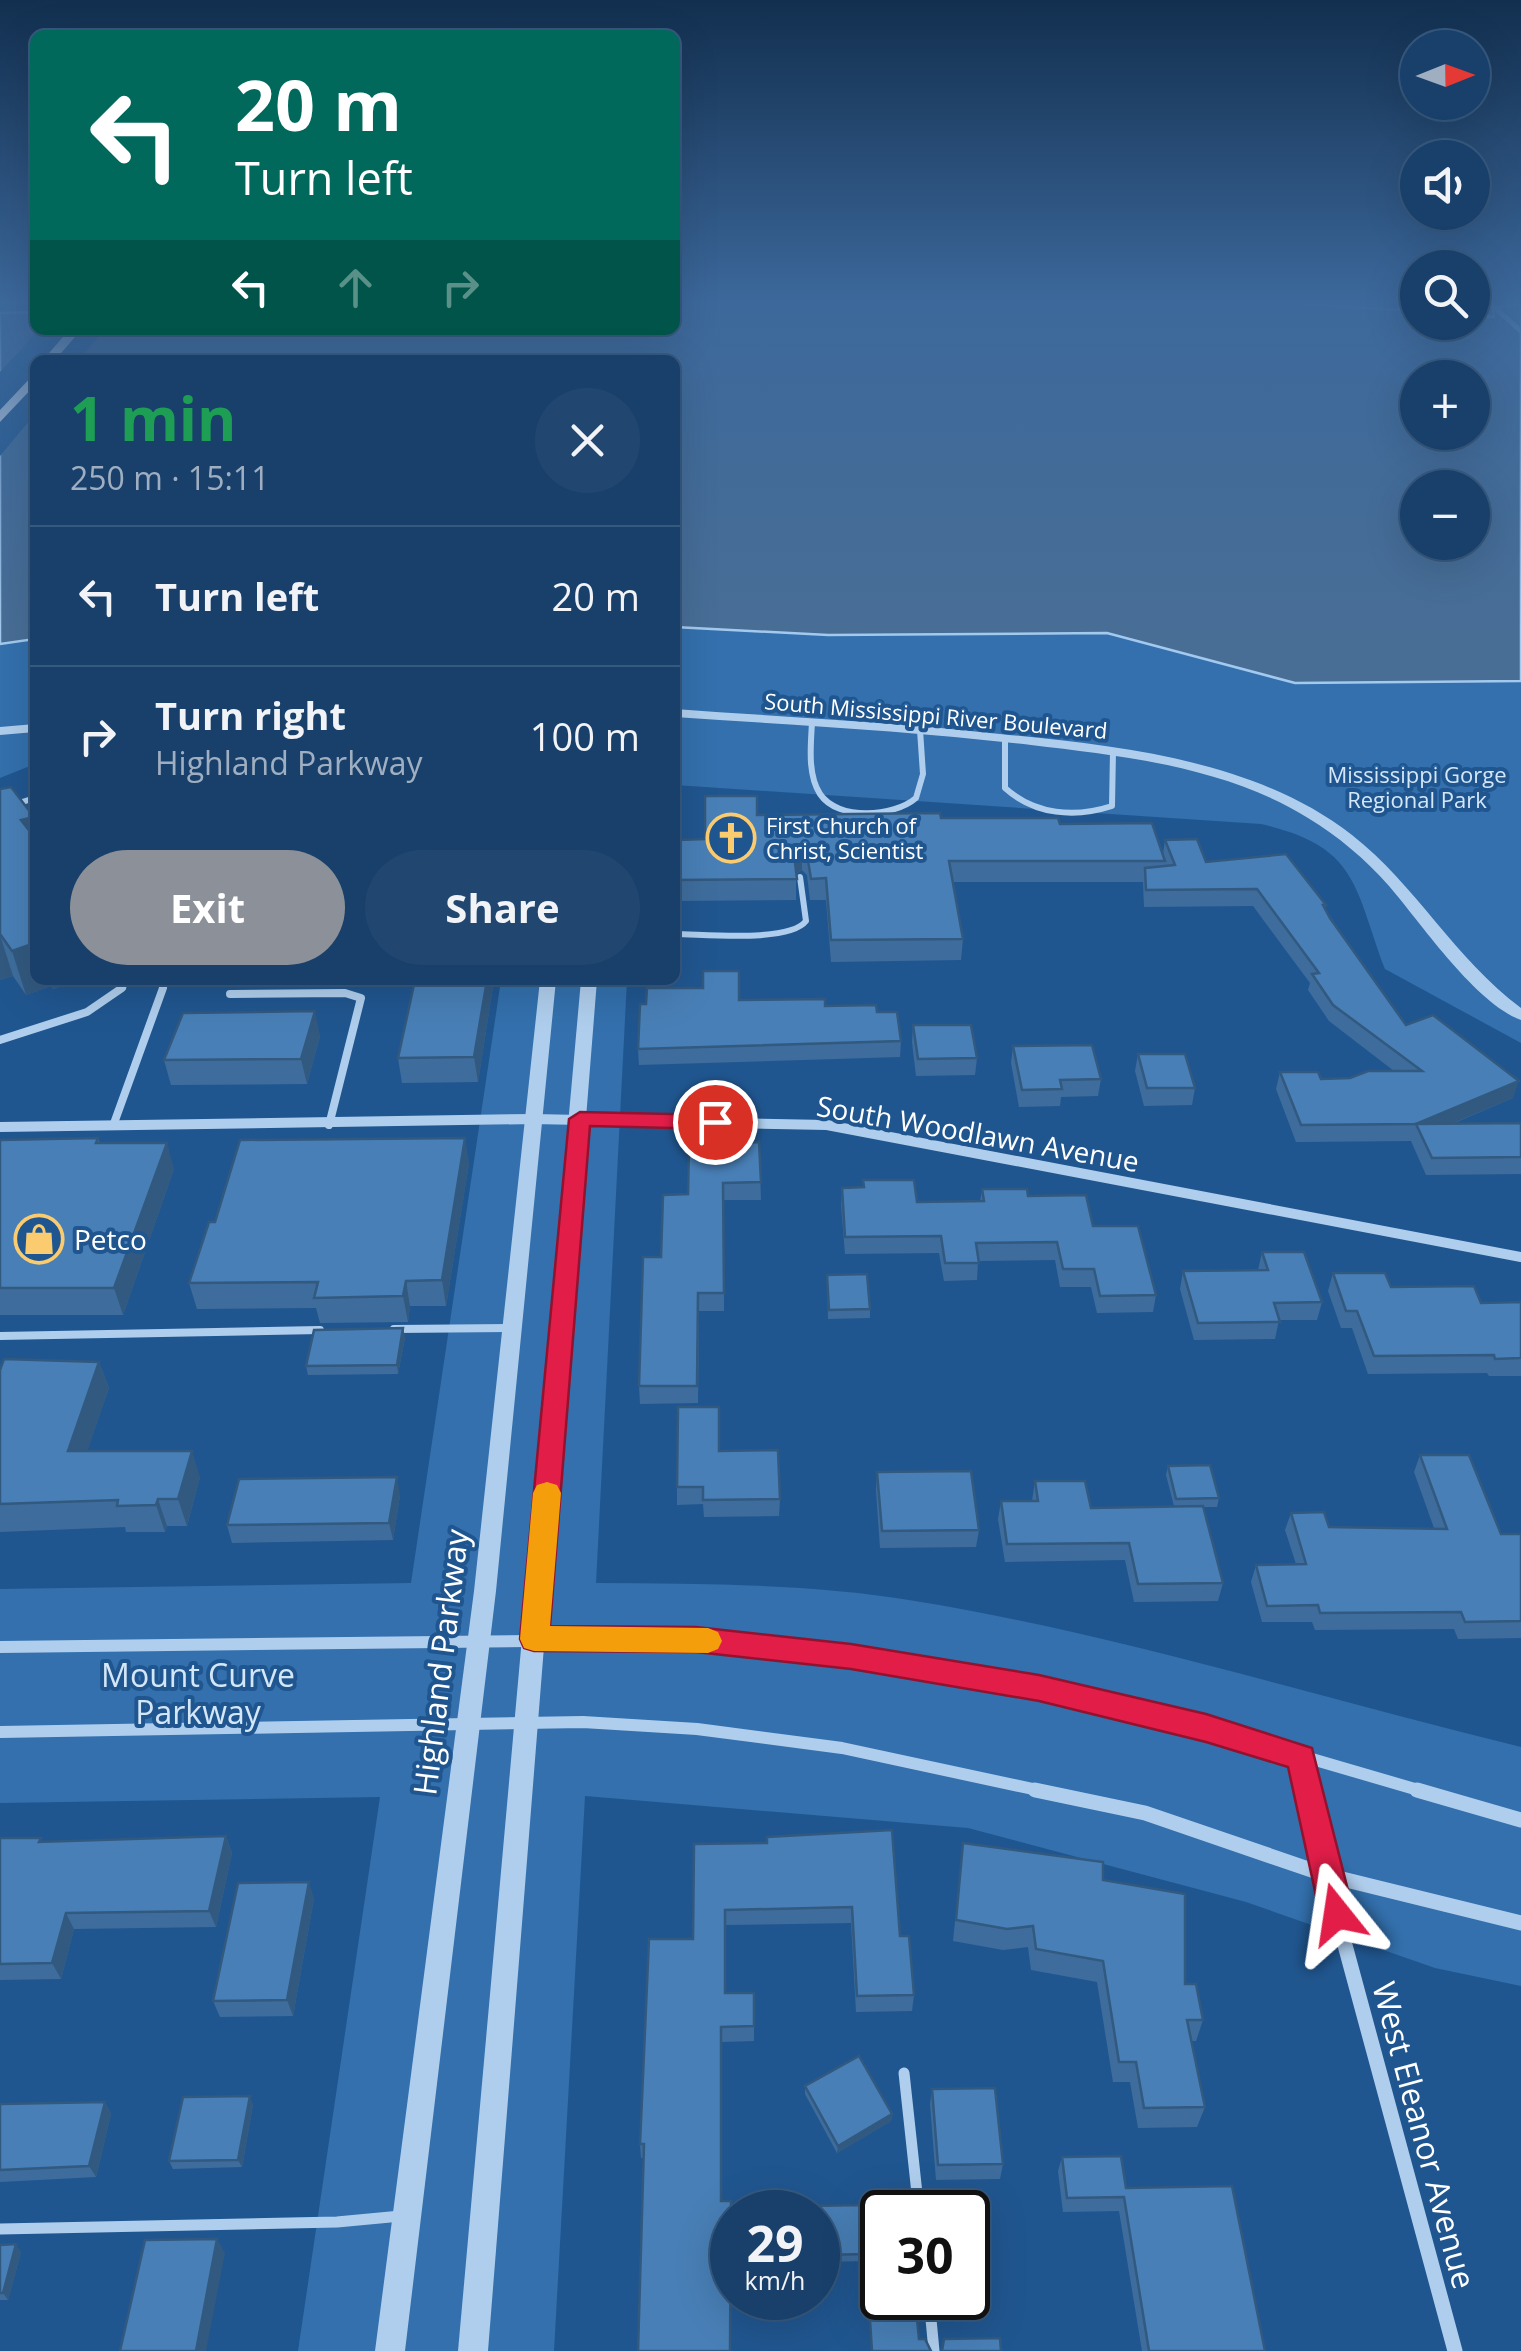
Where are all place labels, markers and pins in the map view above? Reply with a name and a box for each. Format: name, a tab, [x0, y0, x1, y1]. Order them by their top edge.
place label: First Church of Christ, Scientist	[766, 810, 924, 865]
church icon: First Church of Christ, Scientist	[705, 812, 757, 864]
pin	[673, 1080, 758, 1165]
shop icon: Petco	[13, 1213, 65, 1265]
place label: Petco	[74, 1220, 147, 1258]

